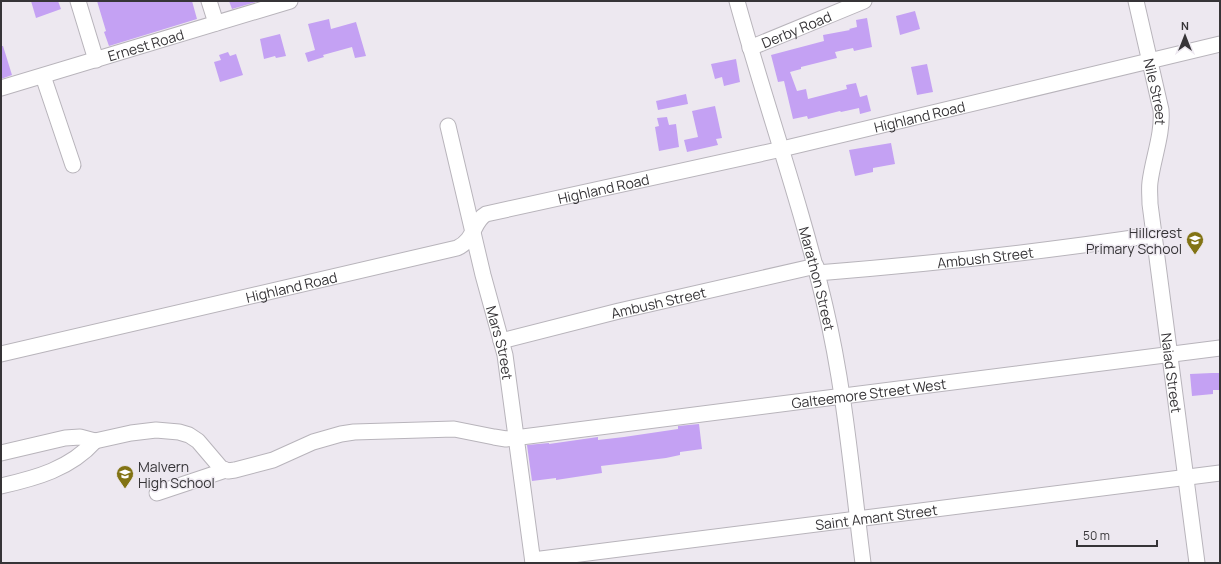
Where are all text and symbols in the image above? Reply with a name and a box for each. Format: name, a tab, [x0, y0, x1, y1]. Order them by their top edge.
street label: Derby Road	[758, 6, 834, 52]
north arrow	[1165, 16, 1205, 56]
text: N	[1181, 18, 1189, 33]
street label: Ernest Road	[105, 24, 186, 65]
street label: Nile Street	[1140, 56, 1171, 126]
street label: Highland Road	[872, 96, 967, 136]
street label: Highland Road	[556, 169, 651, 207]
place label: Hillcrest Primary School	[1086, 223, 1182, 258]
street label: Marathon Street	[795, 224, 840, 333]
school or university icon: Hillcrest Primary School	[1185, 230, 1205, 255]
street label: Ambush Street	[936, 242, 1035, 272]
street label: Highland Road	[244, 267, 339, 306]
street label: Ambush Street	[609, 282, 708, 322]
street label: Mars Street	[482, 303, 518, 381]
street label: Naiad Street	[1157, 331, 1187, 414]
street label: Galteemore Street West	[790, 373, 948, 412]
place label: Malvern High School	[138, 457, 215, 492]
school or university icon: Malvern High School	[115, 464, 135, 489]
street label: Saint Amant Street	[814, 499, 939, 534]
scale bar	[1077, 522, 1157, 548]
text: 50 m	[1083, 527, 1110, 544]

